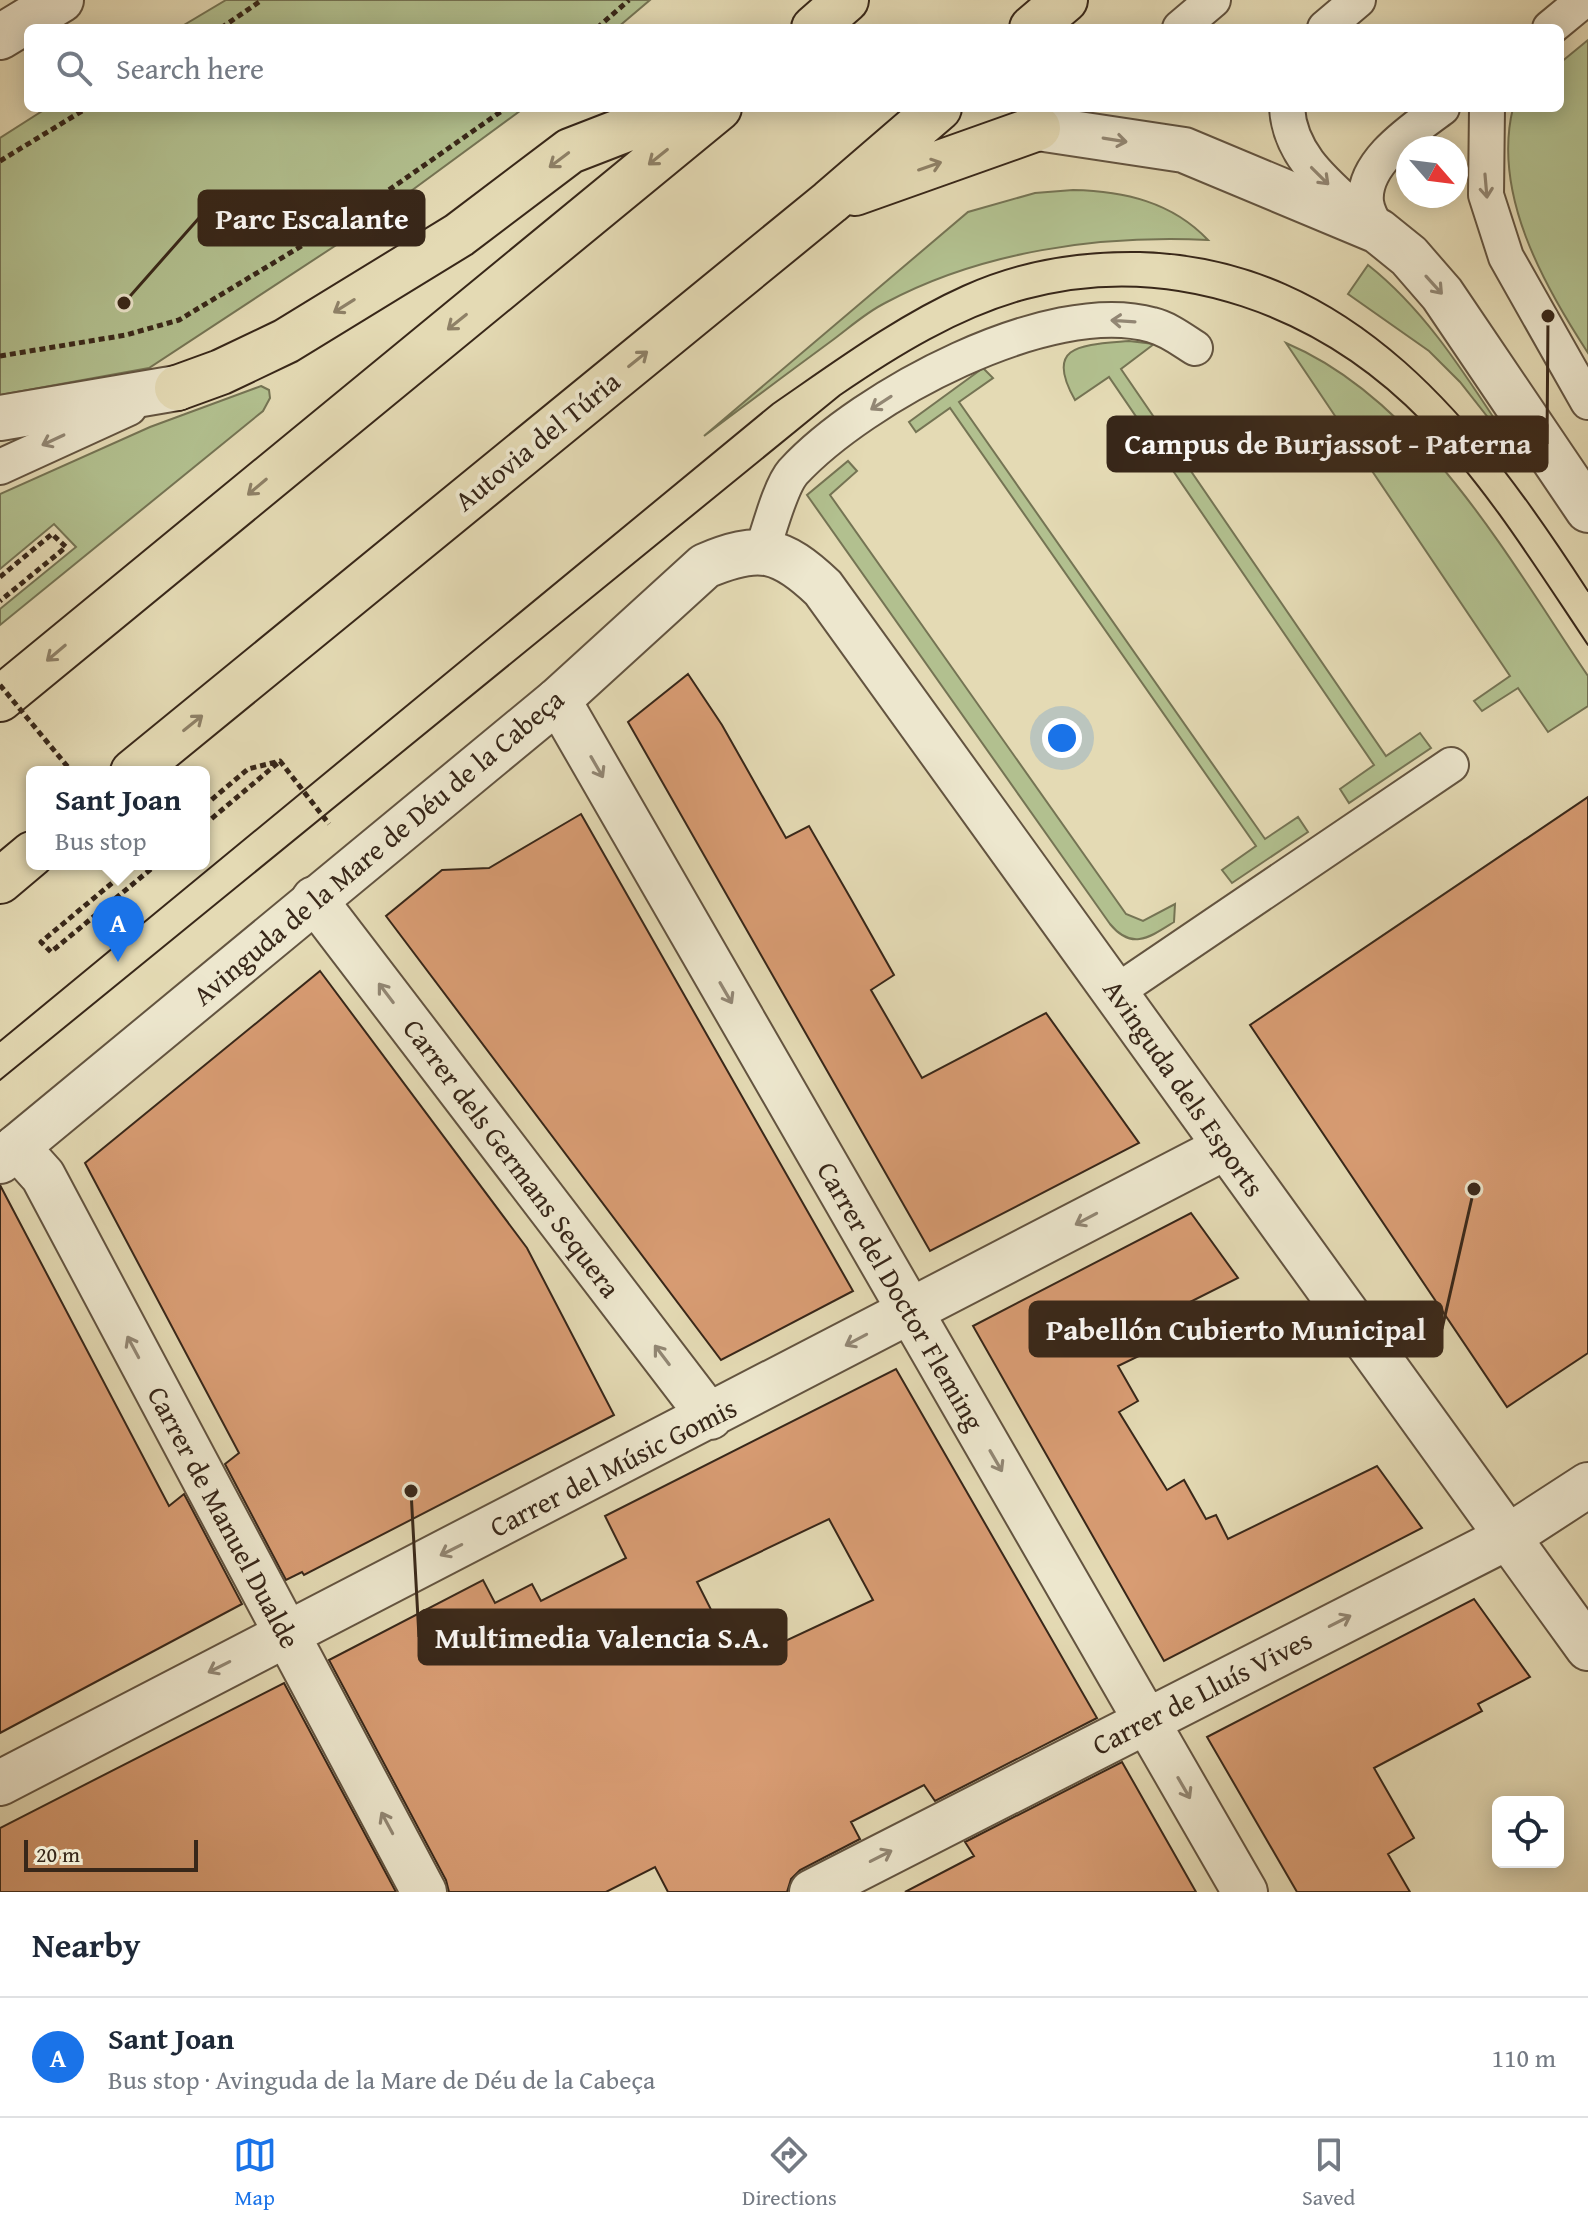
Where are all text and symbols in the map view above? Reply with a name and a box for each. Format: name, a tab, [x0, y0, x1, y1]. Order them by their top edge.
search box	[24, 24, 1564, 112]
icon: search	[52, 46, 96, 90]
text: Search here	[116, 46, 264, 90]
one-way arrow	[1102, 133, 1127, 148]
north arrow	[1396, 136, 1468, 208]
one-way arrow	[648, 148, 669, 166]
one-way arrow	[548, 152, 570, 169]
one-way arrow	[917, 158, 942, 173]
one-way arrow	[1310, 166, 1329, 185]
one-way arrow	[1479, 172, 1494, 199]
callout: Parc Escalante	[199, 191, 424, 245]
text: Parc Escalante	[215, 196, 409, 240]
one-way arrow	[1425, 274, 1443, 294]
one-way arrow	[333, 298, 356, 314]
one-way arrow	[447, 313, 468, 331]
one-way arrow	[1110, 313, 1137, 328]
one-way arrow	[627, 350, 648, 368]
street label: Autovia del Túria	[445, 360, 629, 520]
one-way arrow	[870, 396, 893, 412]
callout: Campus de Burjassot - Paterna	[1108, 417, 1547, 471]
text: Campus de Burjassot - Paterna	[1124, 421, 1532, 465]
one-way arrow	[42, 433, 66, 448]
one-way arrow	[247, 478, 267, 496]
one-way arrow	[46, 644, 67, 662]
street label: Avinguda de la Mare de Déu de la Cabeça	[183, 678, 573, 1015]
one-way arrow	[182, 714, 203, 732]
your location	[1042, 718, 1082, 758]
one-way arrow	[590, 755, 605, 779]
popup	[26, 766, 210, 870]
text: Sant Joan	[55, 777, 181, 821]
text: Bus stop	[55, 821, 147, 860]
pin: A	[92, 896, 144, 962]
street label: Avinguda dels Esports	[1094, 971, 1275, 1205]
one-way arrow	[718, 981, 734, 1004]
one-way arrow	[377, 983, 394, 1004]
street label: Carrer dels Germans Sequera	[394, 1010, 631, 1306]
street label: Carrer del Doctor Fleming	[808, 1154, 995, 1438]
one-way arrow	[1074, 1211, 1098, 1227]
callout: Pabellón Cubierto Municipal	[1030, 1302, 1442, 1356]
text: Pabellón Cubierto Municipal	[1046, 1307, 1426, 1351]
one-way arrow	[845, 1333, 868, 1349]
one-way arrow	[125, 1335, 141, 1359]
one-way arrow	[654, 1345, 671, 1366]
street label: Carrer de Manuel Dualde	[138, 1378, 311, 1655]
street label: Carrer del Músic Gomis	[482, 1386, 743, 1547]
one-way arrow	[989, 1448, 1004, 1472]
one-way arrow	[439, 1542, 463, 1558]
callout: Multimedia Valencia S.A.	[419, 1610, 786, 1664]
one-way arrow	[1328, 1613, 1352, 1629]
text: Multimedia Valencia S.A.	[435, 1615, 769, 1659]
street label: Carrer de Lluís Vives	[1085, 1618, 1319, 1765]
one-way arrow	[207, 1659, 231, 1675]
one-way arrow	[1177, 1775, 1192, 1799]
map controls	[1492, 1796, 1564, 1868]
button: locate	[1492, 1796, 1564, 1868]
one-way arrow	[379, 1812, 395, 1835]
scale bar	[24, 1836, 198, 1872]
text: 20 m	[36, 1838, 80, 1870]
one-way arrow	[868, 1848, 892, 1864]
text: Nearby	[32, 1920, 141, 1969]
text: Sant Joan	[108, 2016, 234, 2060]
text: A	[50, 2038, 66, 2077]
text: 110 m	[1491, 2038, 1556, 2077]
text: Bus stop · Avinguda de la Mare de Déu de la Cabeça	[108, 2060, 655, 2099]
tab: Map	[233, 2133, 277, 2213]
tab: Directions	[742, 2133, 837, 2213]
tab: Saved	[1302, 2133, 1355, 2213]

